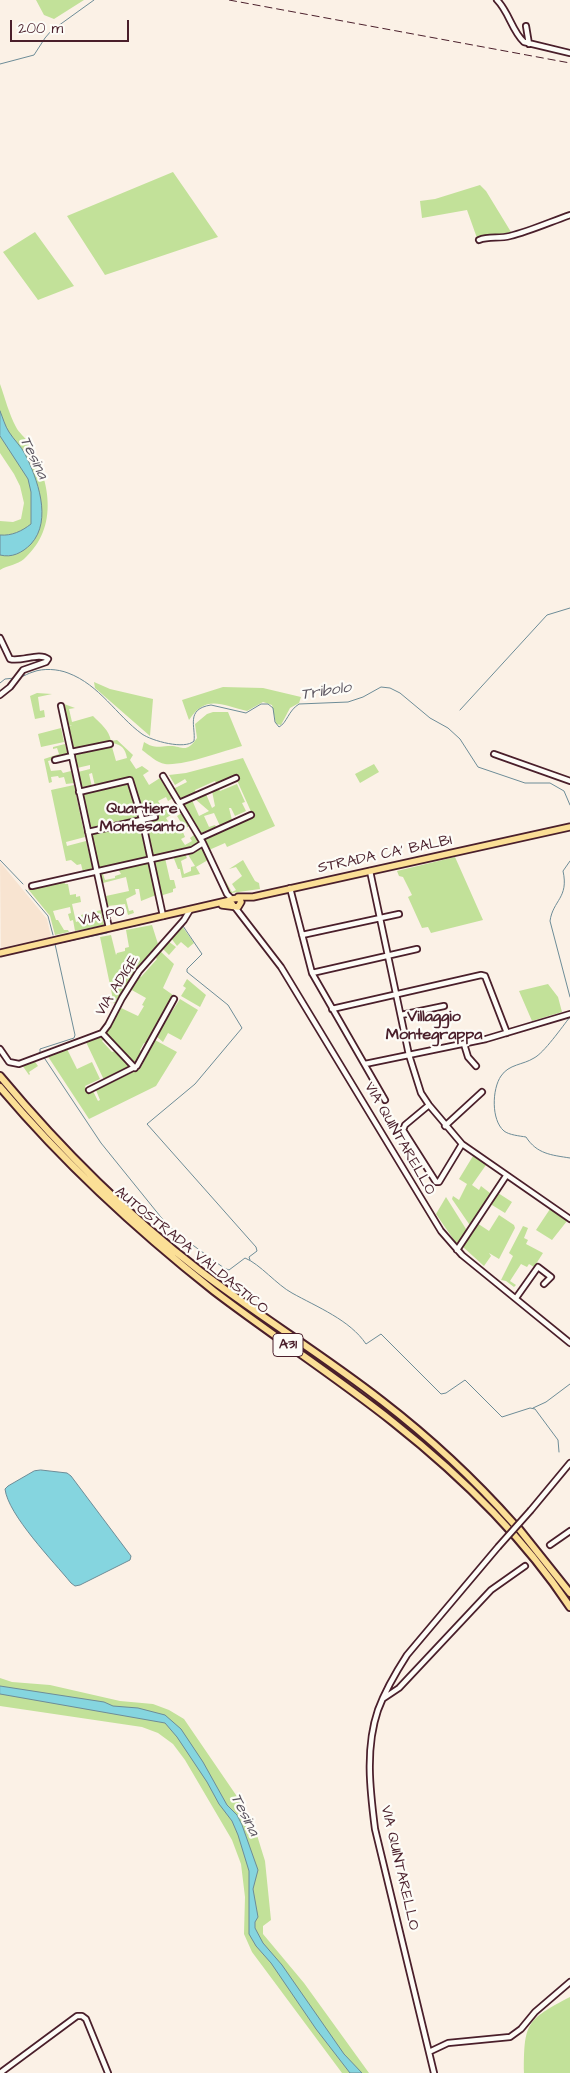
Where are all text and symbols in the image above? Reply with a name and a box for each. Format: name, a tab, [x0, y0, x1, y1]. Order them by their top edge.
scale bar	[12, 10, 131, 42]
text: 200 m	[18, 18, 63, 39]
water label: Tesina	[14, 433, 52, 483]
water label: Tribolo	[299, 679, 353, 705]
district label: Quartiere Montesanto	[100, 800, 184, 838]
street label: STRADA CA' BALBI	[316, 832, 454, 878]
street label: VIA PO	[77, 903, 127, 931]
street label: VIA ADIGE	[92, 952, 144, 1020]
district label: Villaggio Montegrappa	[386, 1008, 482, 1046]
street label: VIA QUINTARELLO	[359, 1079, 439, 1199]
street label: AUTOSTRADA VALDASTICO	[110, 1183, 272, 1319]
road number: A31	[273, 1334, 303, 1356]
water label: Tesina	[225, 1790, 263, 1840]
street label: VIA QUINTARELLO	[376, 1804, 422, 1932]

